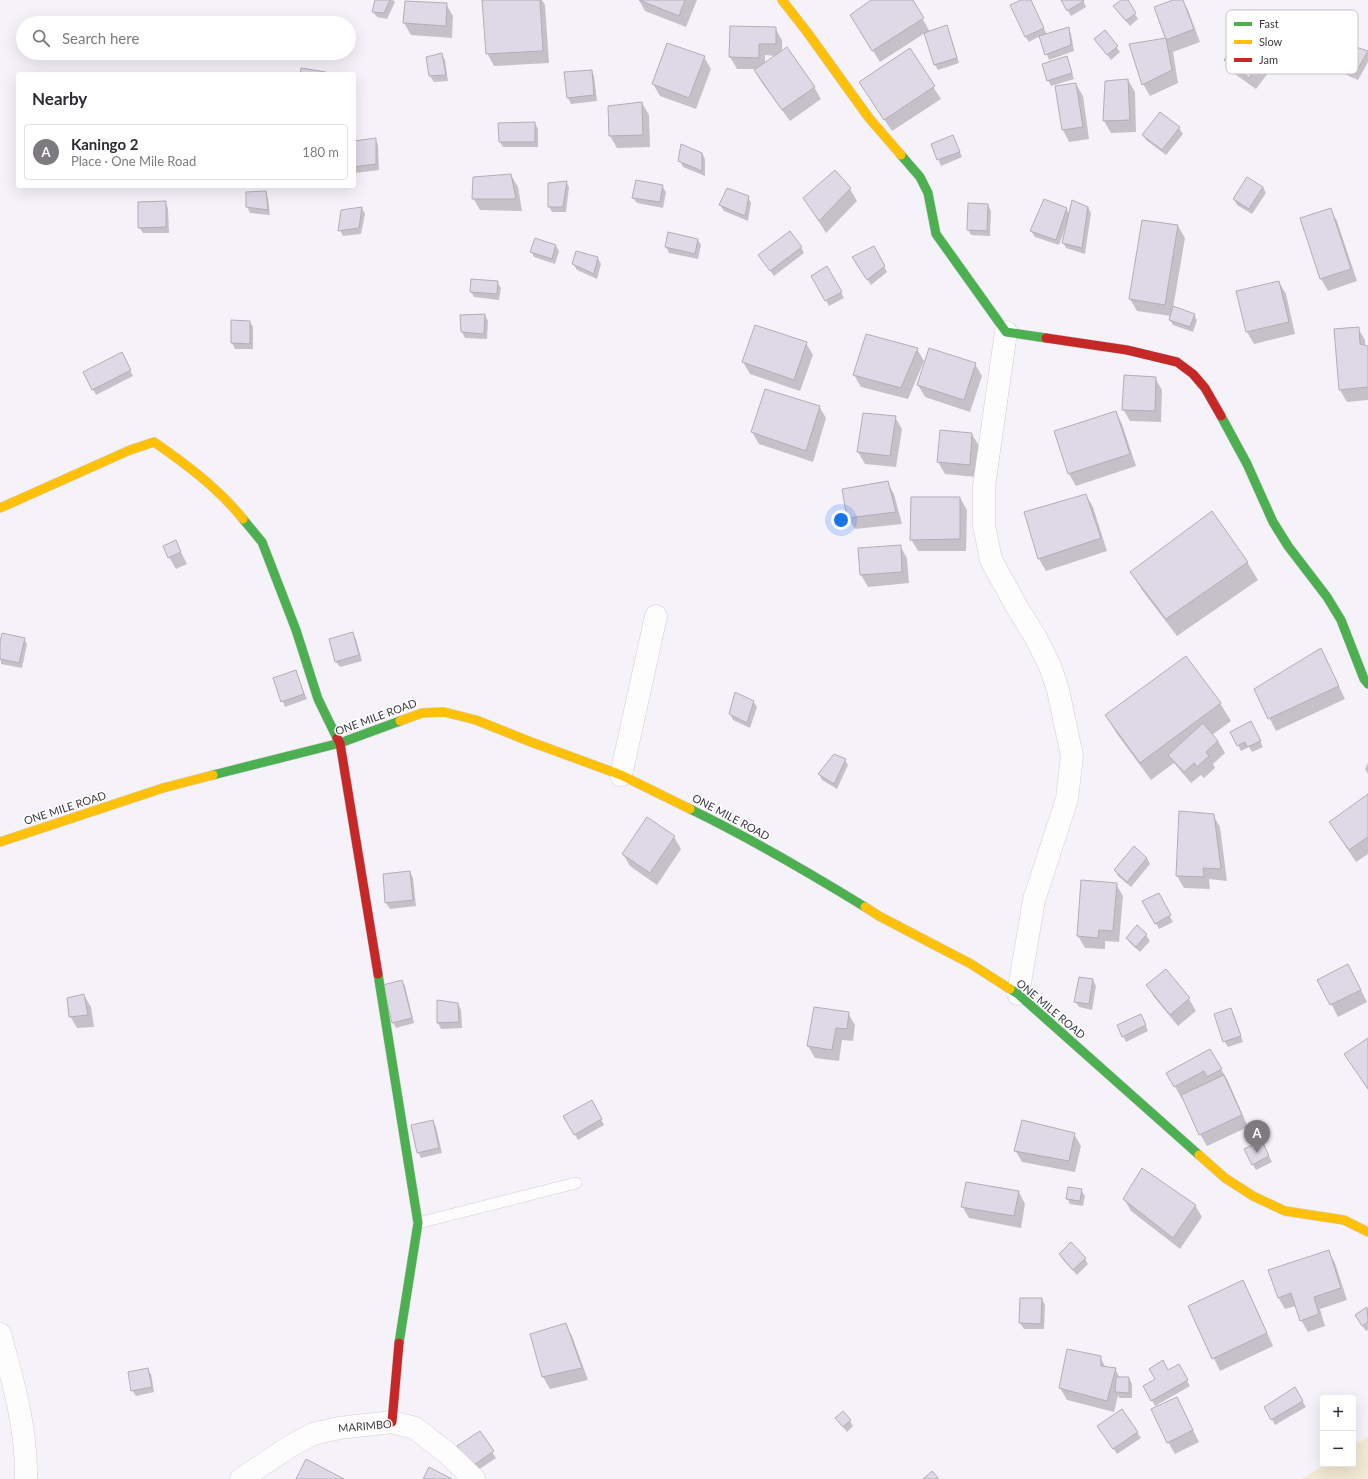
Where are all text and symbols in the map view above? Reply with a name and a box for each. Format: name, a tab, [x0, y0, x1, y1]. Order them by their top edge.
legend	[1226, 10, 1358, 74]
search box	[16, 16, 356, 60]
text: Fast	[1259, 17, 1279, 30]
icon: search	[30, 27, 52, 49]
text: Search here	[62, 29, 139, 47]
text: Slow	[1259, 35, 1283, 48]
text: Jam	[1259, 53, 1278, 66]
text: Nearby	[32, 88, 87, 109]
text: Kaningo 2	[71, 135, 138, 153]
text: A	[41, 144, 51, 160]
text: 180 m	[302, 144, 339, 160]
text: Place · One Mile Road	[71, 153, 196, 169]
your location	[831, 510, 851, 530]
street label: ONE MILE ROAD	[333, 696, 418, 737]
street label: ONE MILE ROAD	[22, 788, 108, 827]
street label: ONE MILE ROAD	[690, 791, 772, 842]
street label: ONE MILE ROAD	[1014, 976, 1088, 1041]
pin: A	[1244, 1120, 1270, 1153]
map controls	[1320, 1395, 1356, 1467]
button: +	[1320, 1395, 1356, 1431]
street label: MARIMBO	[338, 1417, 392, 1434]
button: −	[1320, 1431, 1356, 1467]

